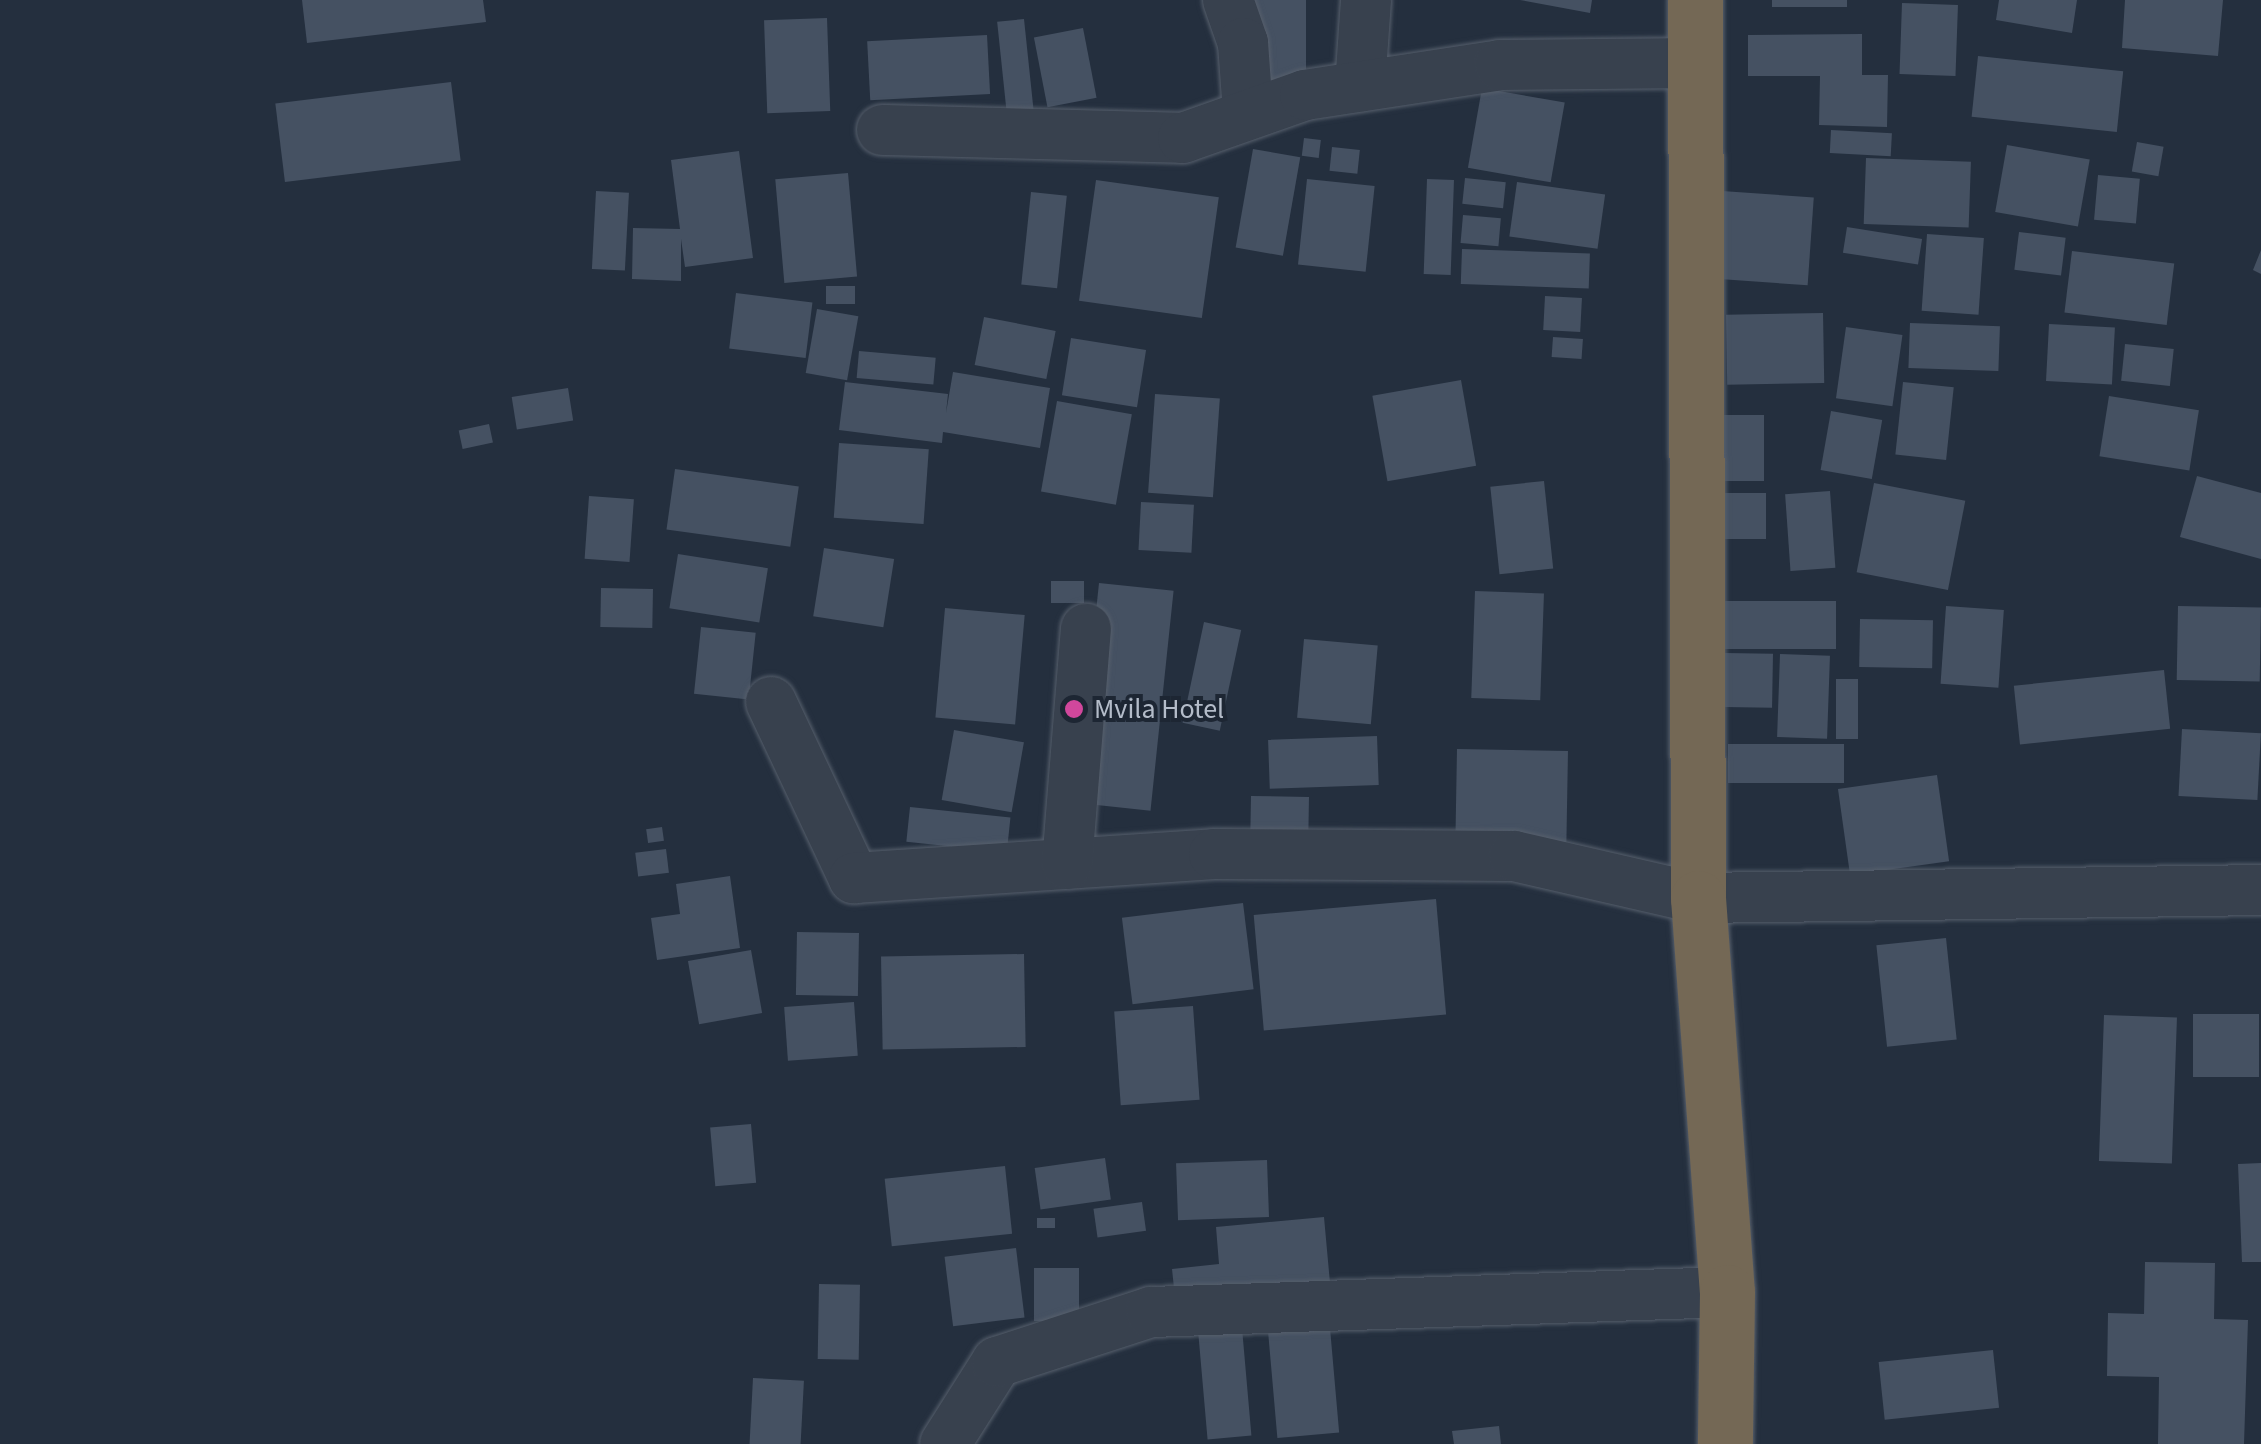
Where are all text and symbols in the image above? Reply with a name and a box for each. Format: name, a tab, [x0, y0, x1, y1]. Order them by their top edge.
place label: Mvila Hotel	[1094, 692, 1224, 726]
marker: Mvila Hotel	[1063, 698, 1085, 720]

